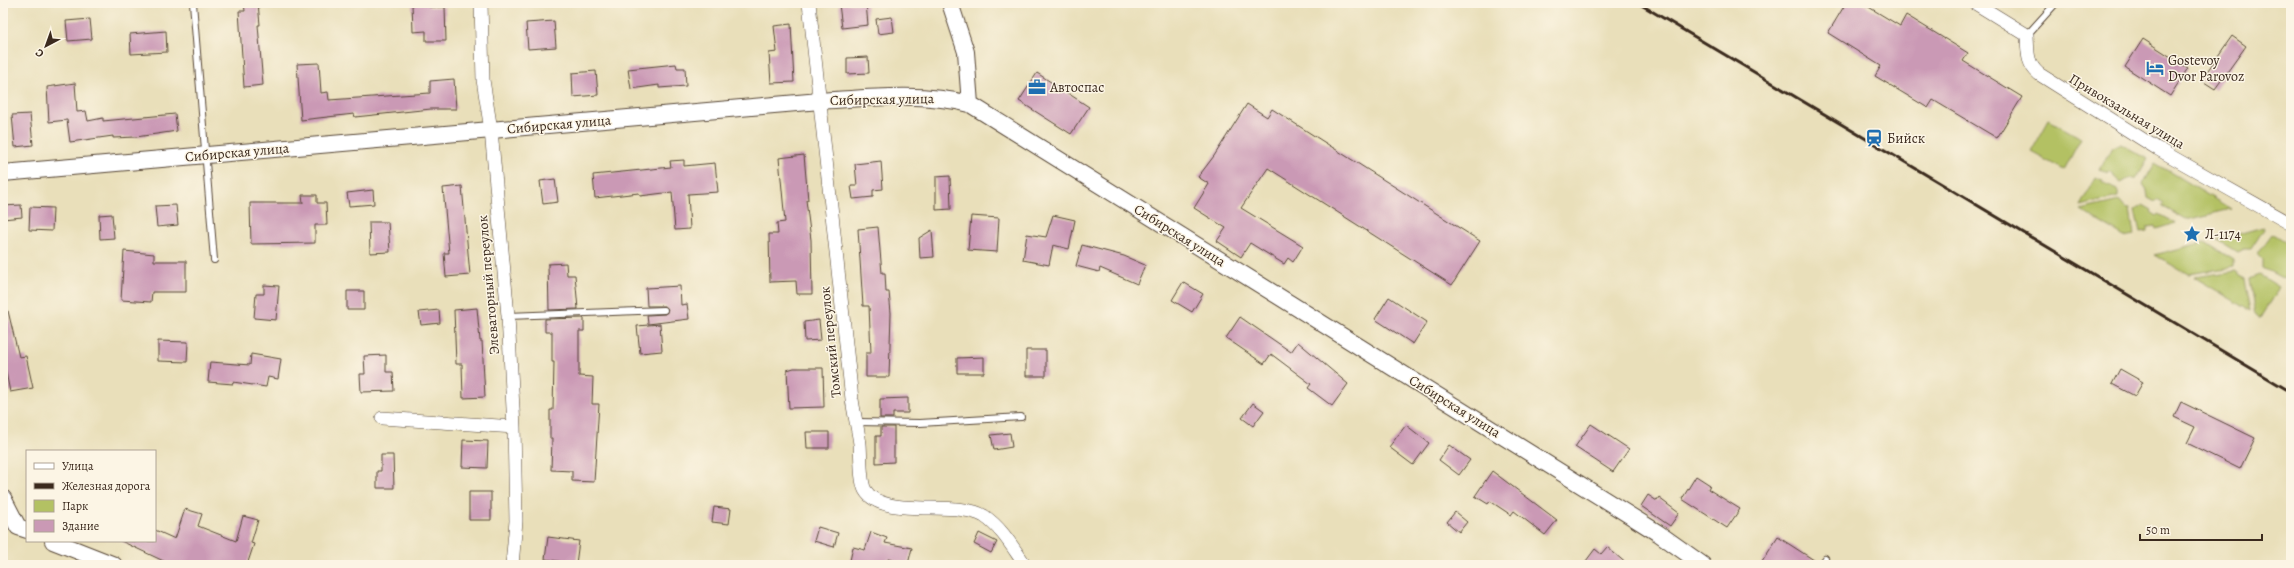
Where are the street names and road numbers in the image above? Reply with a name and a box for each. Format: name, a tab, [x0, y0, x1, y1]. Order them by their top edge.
street label: Привокзальная улица	[2065, 69, 2189, 154]
street label: Сибирская улица	[830, 89, 935, 110]
street label: Сибирская улица	[506, 110, 612, 139]
street label: Сибирская улица	[184, 138, 290, 167]
street label: Сибирская улица	[1130, 200, 1229, 271]
street label: Элеваторный переулок	[473, 214, 504, 355]
street label: Томский переулок	[815, 286, 846, 398]
street label: Сибирская улица	[1405, 371, 1504, 442]

